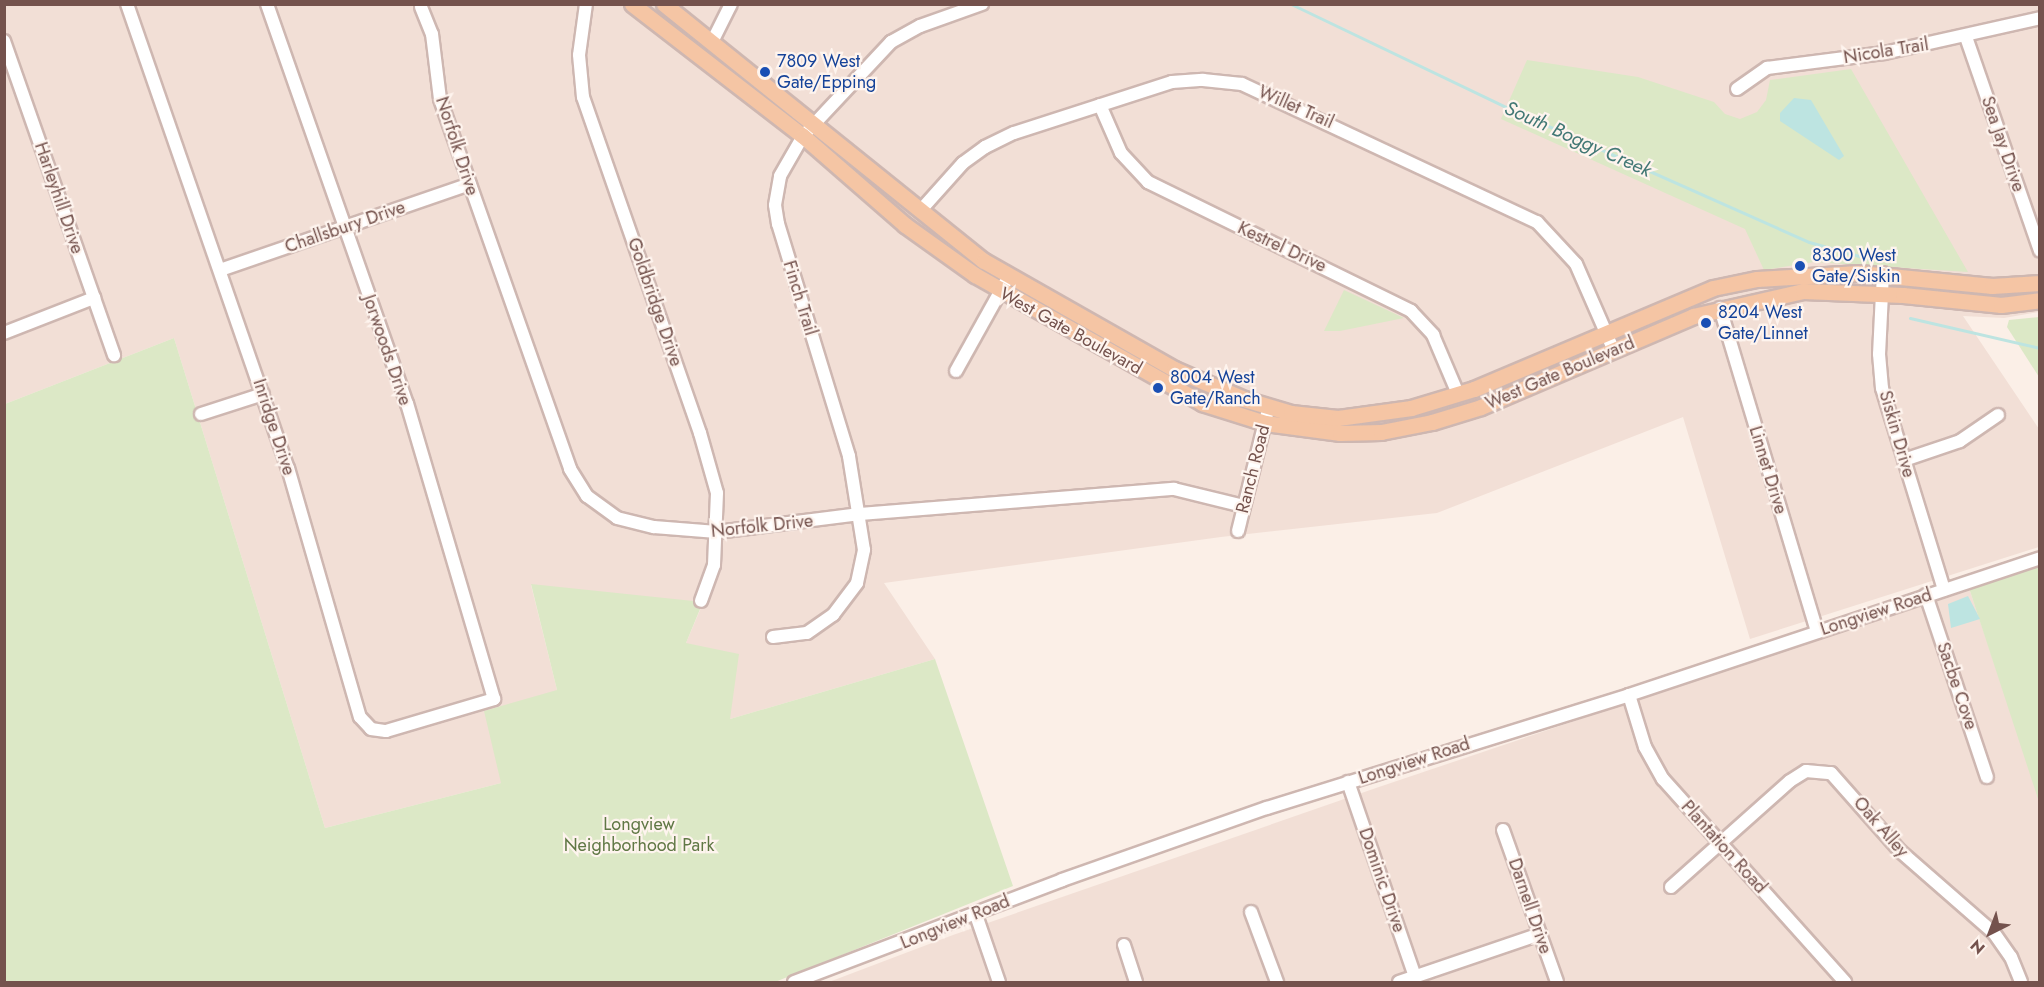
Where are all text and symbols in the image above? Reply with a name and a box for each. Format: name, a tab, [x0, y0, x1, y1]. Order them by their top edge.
street label: Nicola Trail	[1842, 34, 1930, 68]
place label: 7809 West Gate/Epping	[777, 51, 876, 94]
marker: 7809 West Gate/Epping	[758, 65, 772, 79]
street label: Willet Trail	[1255, 81, 1337, 133]
street label: Sea Jay Drive	[1977, 93, 2029, 195]
street label: Norfolk Drive	[431, 94, 483, 198]
water label: South Boggy Creek	[1501, 96, 1655, 182]
street label: Harleyhill Drive	[30, 139, 88, 257]
street label: Challsbury Drive	[282, 196, 408, 258]
street label: Kestrel Drive	[1234, 217, 1330, 277]
street label: Goldbridge Drive	[623, 235, 687, 369]
place label: 8300 West Gate/Siskin	[1812, 245, 1900, 288]
street label: Finch Trail	[778, 258, 822, 338]
marker: 8300 West Gate/Siskin	[1793, 259, 1807, 273]
street label: West Gate Boulevard	[996, 283, 1146, 379]
street label: Jorwoods Drive	[358, 292, 416, 408]
place label: 8204 West Gate/Linnet	[1718, 302, 1808, 344]
marker: 8204 West Gate/Linnet	[1699, 316, 1713, 330]
street label: West Gate Boulevard	[1482, 332, 1638, 414]
place label: 8004 West Gate/Ranch	[1170, 367, 1261, 410]
street label: Inridge Drive	[248, 376, 300, 478]
marker: 8004 West Gate/Ranch	[1151, 381, 1165, 395]
street label: Siskin Drive	[1874, 388, 1920, 480]
street label: Ranch Road	[1232, 422, 1274, 516]
street label: Linnet Drive	[1744, 423, 1792, 517]
street label: Norfolk Drive	[710, 510, 814, 542]
street label: Longview Road	[1818, 584, 1934, 640]
street label: Sacbe Cove	[1932, 640, 1982, 732]
street label: Longview Road	[1356, 733, 1472, 789]
street label: Oak Alley	[1849, 792, 1913, 862]
street label: Plantation Road	[1677, 796, 1771, 898]
park label: Longview Neighborhood Park	[564, 814, 714, 856]
street label: Dominic Drive	[1354, 825, 1410, 935]
street label: Darnell Drive	[1504, 855, 1556, 957]
street label: Longview Road	[897, 890, 1013, 954]
north arrow	[1960, 903, 2020, 963]
text: N	[1965, 934, 1990, 960]

